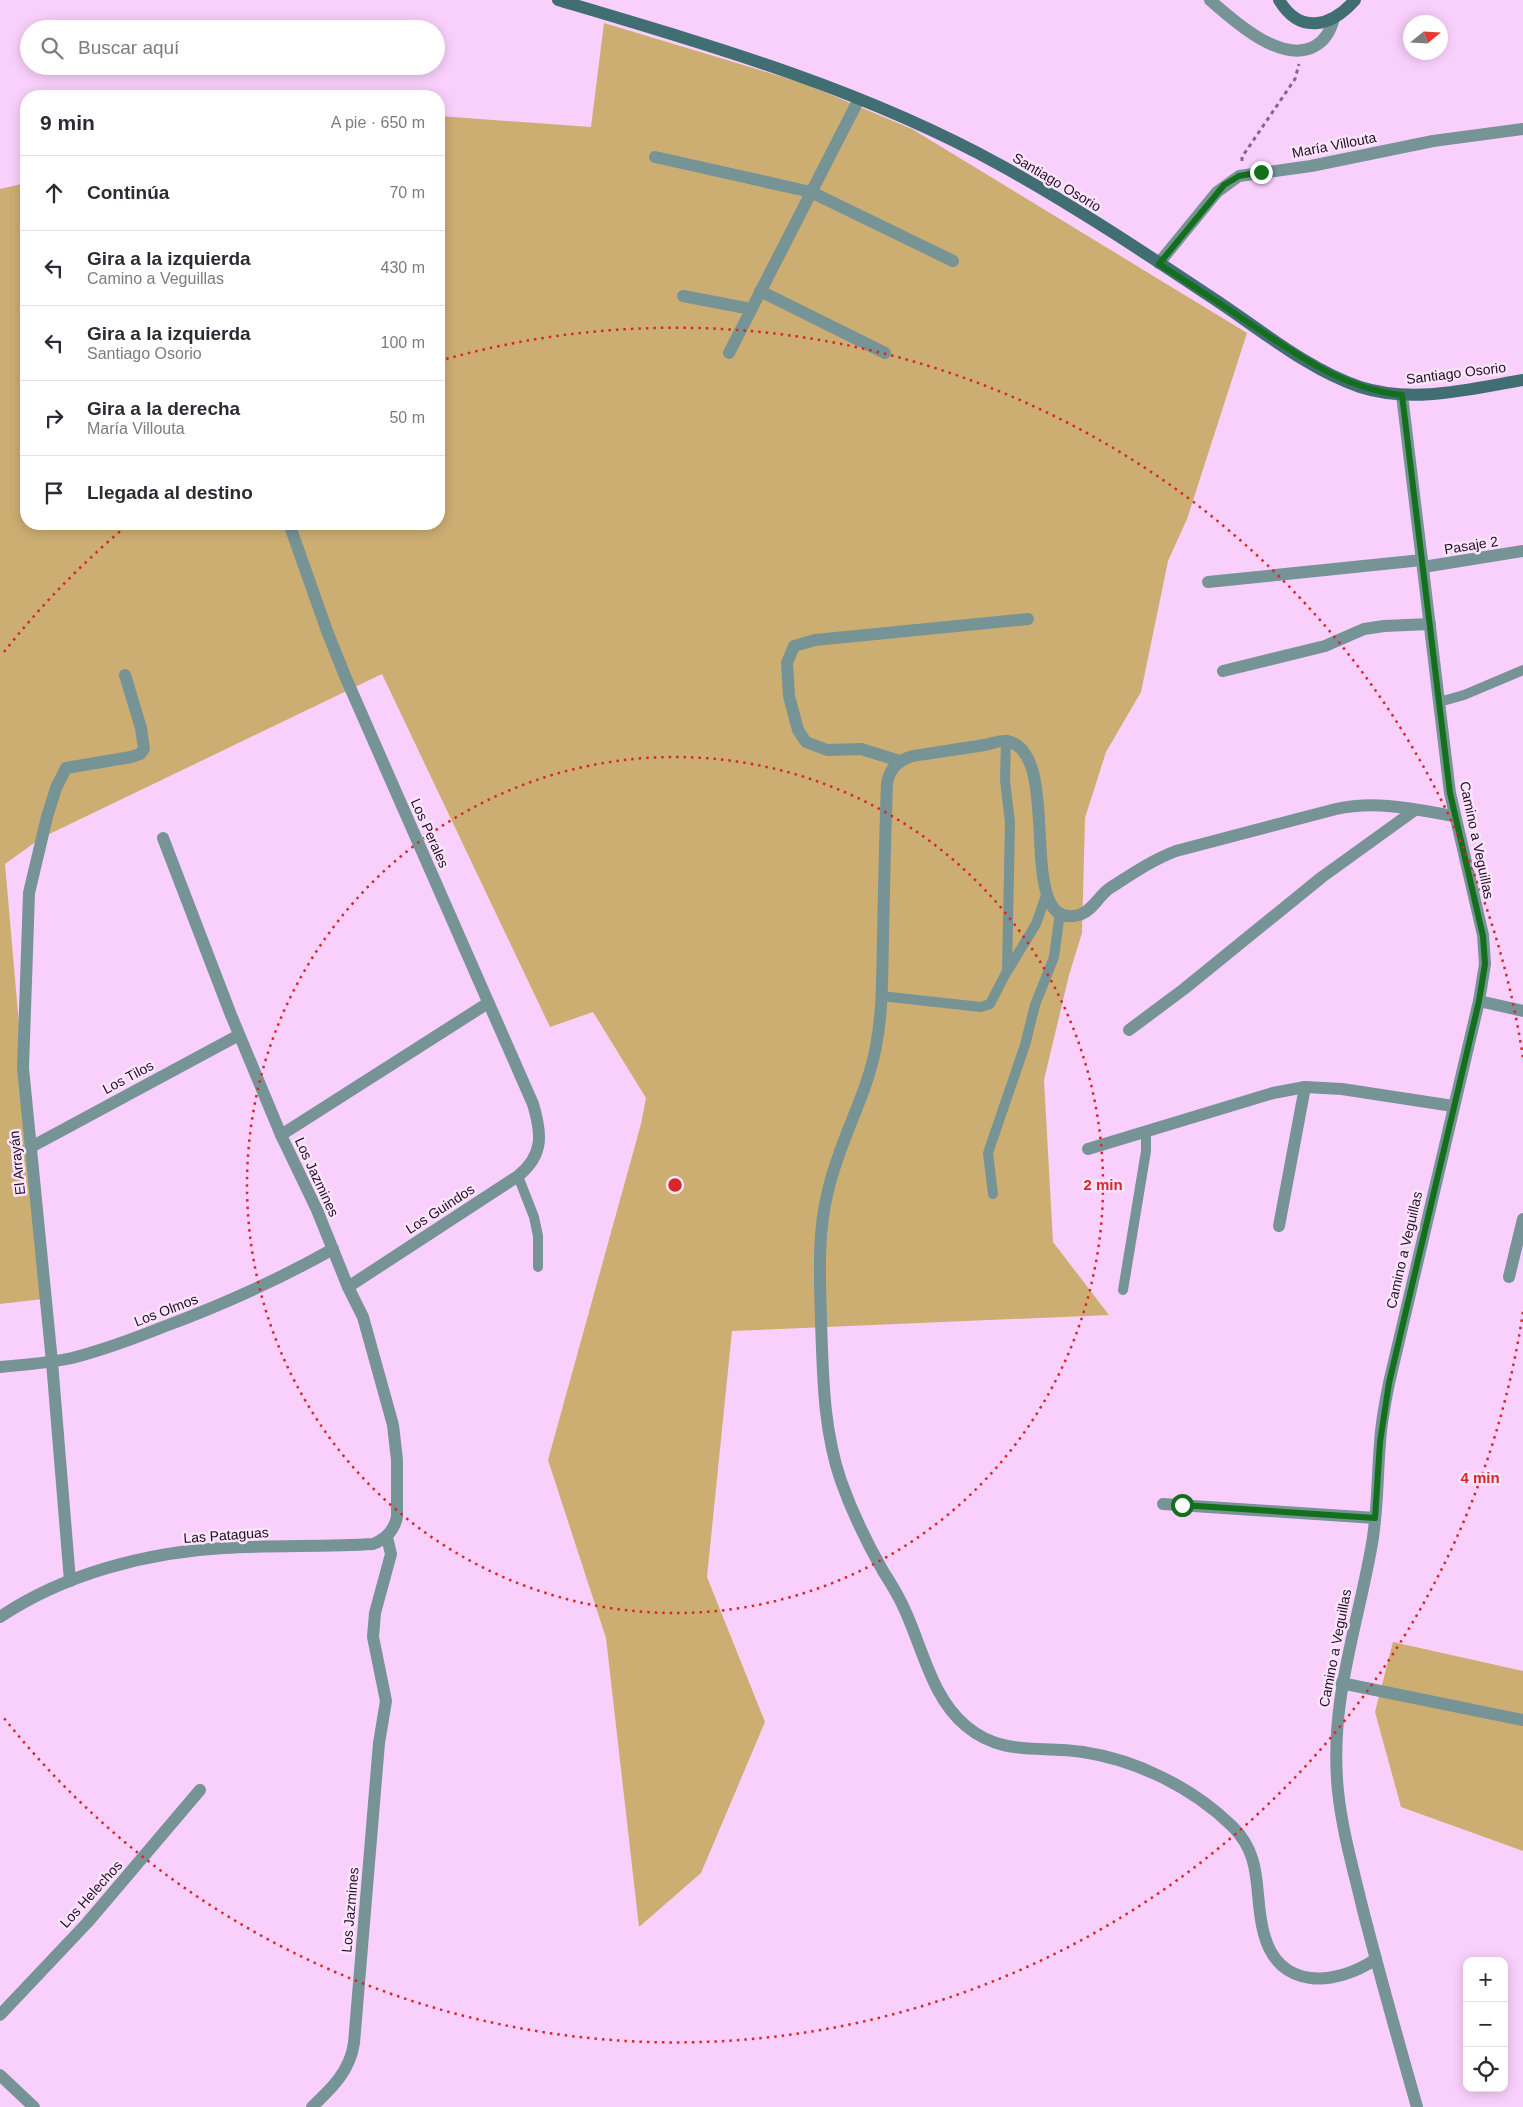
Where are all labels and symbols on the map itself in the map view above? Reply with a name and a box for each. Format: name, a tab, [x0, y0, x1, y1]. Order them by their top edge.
north arrow	[1403, 15, 1448, 60]
street label: María Villouta	[1291, 129, 1378, 161]
street label: Santiago Osorio	[1010, 149, 1104, 215]
route end	[1250, 161, 1273, 184]
street label: Santiago Osorio	[1405, 359, 1507, 387]
street label: Pasaje 2	[1443, 533, 1499, 557]
street label: Camino a Veguillas	[1457, 780, 1497, 900]
street label: Los Perales	[408, 796, 452, 870]
street label: Los Tilos	[100, 1057, 156, 1097]
street label: El Arrayán	[6, 1130, 28, 1196]
street label: Los Jazmines	[292, 1135, 342, 1219]
centre of rings	[666, 1176, 684, 1194]
text: 2 min	[1083, 1176, 1123, 1193]
street label: Los Guindos	[403, 1181, 477, 1237]
street label: Camino a Veguillas	[1383, 1190, 1425, 1310]
street label: Los Olmos	[132, 1291, 200, 1329]
text: 4 min	[1460, 1469, 1500, 1486]
route start	[1171, 1494, 1194, 1517]
street label: Las Pataguas	[183, 1524, 269, 1546]
street label: Camino a Veguillas	[1316, 1588, 1354, 1708]
street label: Los Helechos	[57, 1857, 125, 1931]
street label: Los Jazmines	[338, 1867, 362, 1953]

